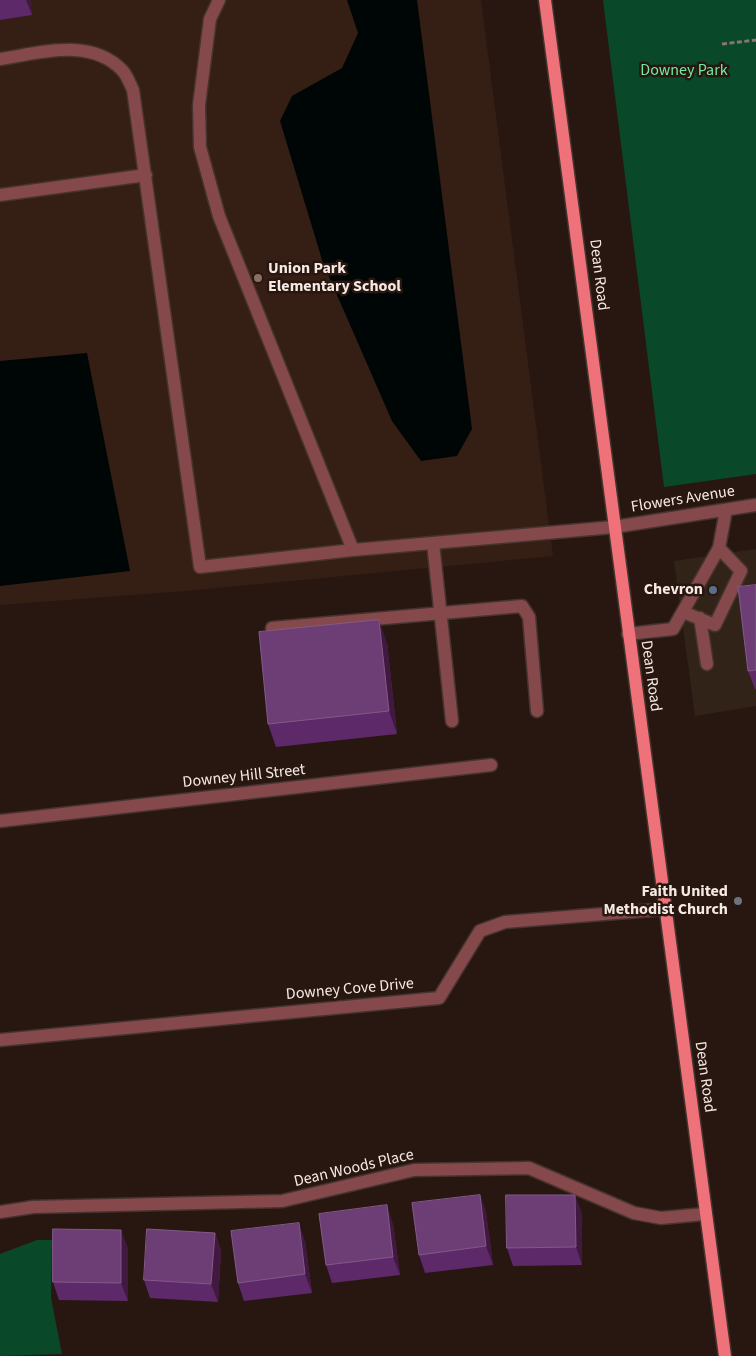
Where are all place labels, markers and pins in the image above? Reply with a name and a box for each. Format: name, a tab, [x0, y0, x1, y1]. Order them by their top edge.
place label: Union Park Elementary School	[268, 259, 401, 297]
marker: Union Park Elementary School	[252, 272, 264, 284]
place label: Chevron	[644, 580, 703, 600]
marker: Chevron	[707, 584, 719, 596]
place label: Faith United Methodist Church	[603, 882, 728, 920]
marker: Faith United Methodist Church	[732, 895, 744, 907]

